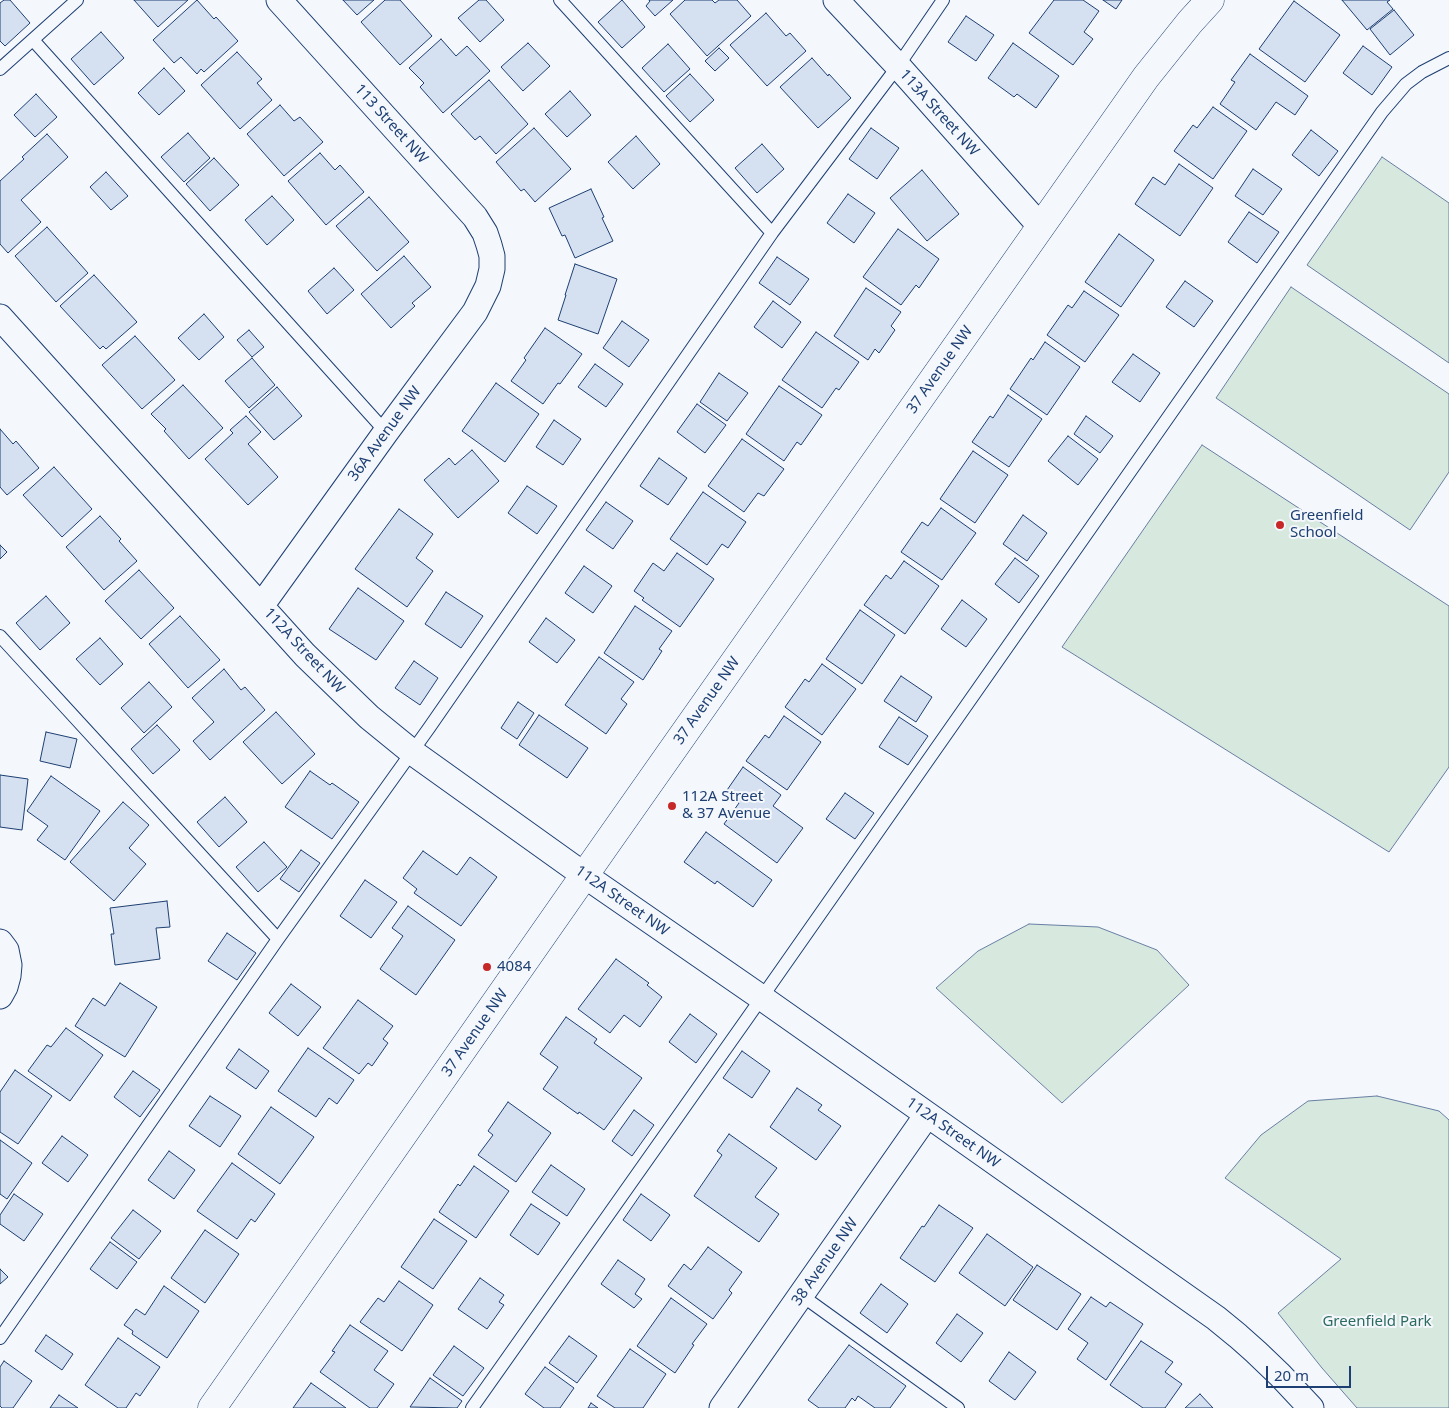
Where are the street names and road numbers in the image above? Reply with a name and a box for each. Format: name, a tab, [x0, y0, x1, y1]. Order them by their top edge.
street label: 113A Street NW	[895, 66, 983, 160]
street label: 113 Street NW	[351, 81, 431, 167]
street label: 37 Avenue NW	[903, 323, 977, 417]
street label: 36A Avenue NW	[345, 383, 425, 485]
street label: 112A Street NW	[260, 605, 348, 697]
street label: 37 Avenue NW	[670, 654, 744, 748]
street label: 112A Street NW	[572, 862, 672, 940]
street label: 37 Avenue NW	[438, 986, 512, 1080]
street label: 112A Street NW	[903, 1094, 1003, 1172]
street label: 38 Avenue NW	[788, 1215, 862, 1309]

